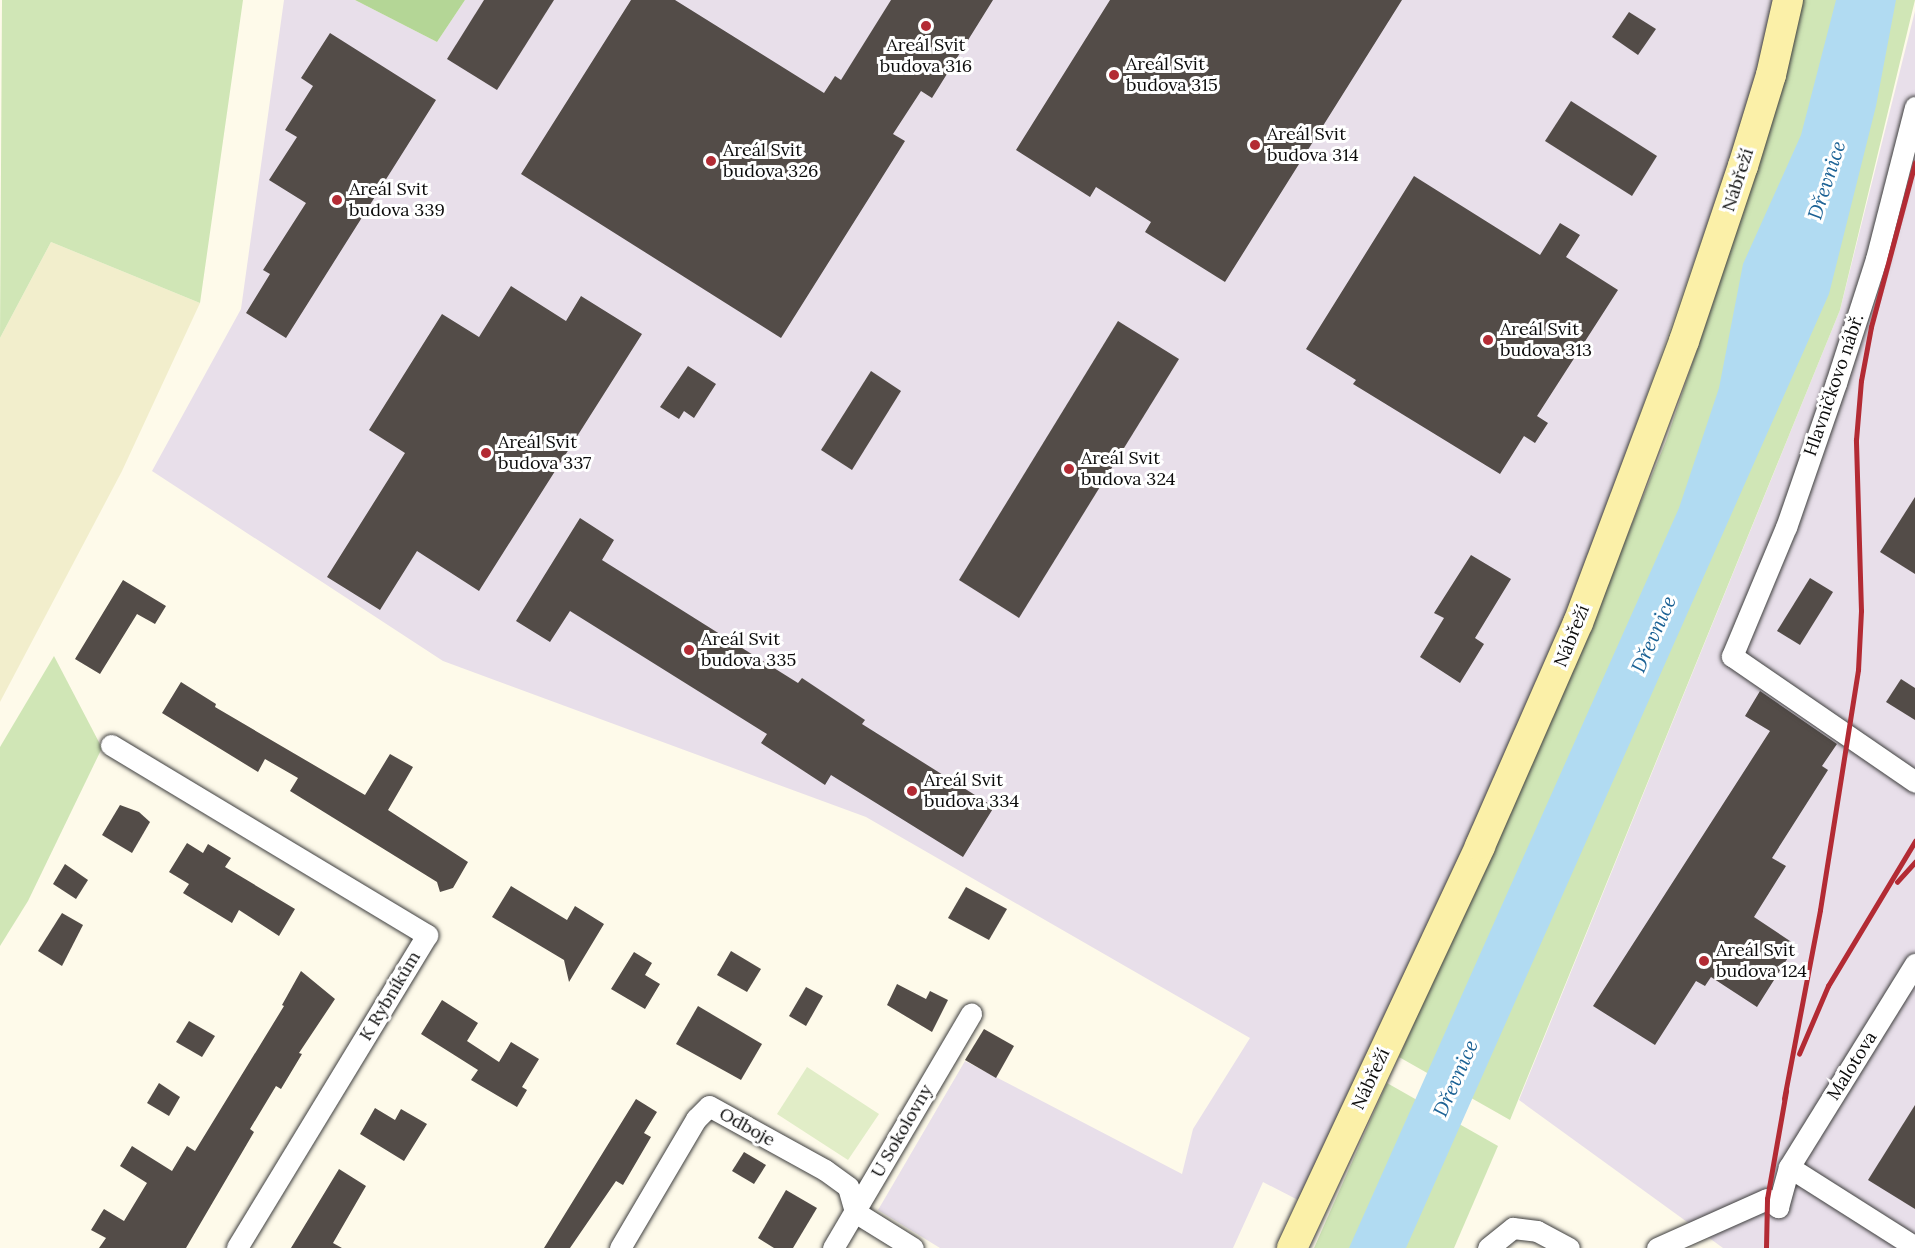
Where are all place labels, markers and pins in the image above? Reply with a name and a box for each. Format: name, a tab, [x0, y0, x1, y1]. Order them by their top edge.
marker: Areál Svit budova 316	[919, 19, 933, 33]
place label: Areál Svit budova 316	[880, 35, 972, 78]
place label: Areál Svit budova 315	[1126, 54, 1218, 97]
marker: Areál Svit budova 315	[1107, 68, 1121, 82]
place label: Areál Svit budova 314	[1267, 124, 1359, 166]
marker: Areál Svit budova 314	[1248, 138, 1262, 152]
place label: Areál Svit budova 326	[723, 140, 818, 182]
marker: Areál Svit budova 326	[704, 154, 718, 168]
place label: Areál Svit budova 339	[349, 179, 445, 222]
marker: Areál Svit budova 339	[330, 193, 344, 207]
place label: Areál Svit budova 313	[1500, 319, 1592, 362]
marker: Areál Svit budova 313	[1481, 333, 1495, 347]
place label: Areál Svit budova 337	[498, 432, 591, 474]
marker: Areál Svit budova 337	[479, 446, 493, 460]
place label: Areál Svit budova 324	[1081, 448, 1175, 490]
marker: Areál Svit budova 324	[1062, 462, 1076, 476]
place label: Areál Svit budova 335	[701, 629, 796, 672]
marker: Areál Svit budova 335	[682, 643, 696, 657]
place label: Areál Svit budova 334	[924, 770, 1019, 812]
marker: Areál Svit budova 334	[905, 784, 919, 798]
place label: Areál Svit budova 124	[1716, 940, 1807, 982]
marker: Areál Svit budova 124	[1697, 954, 1711, 968]

